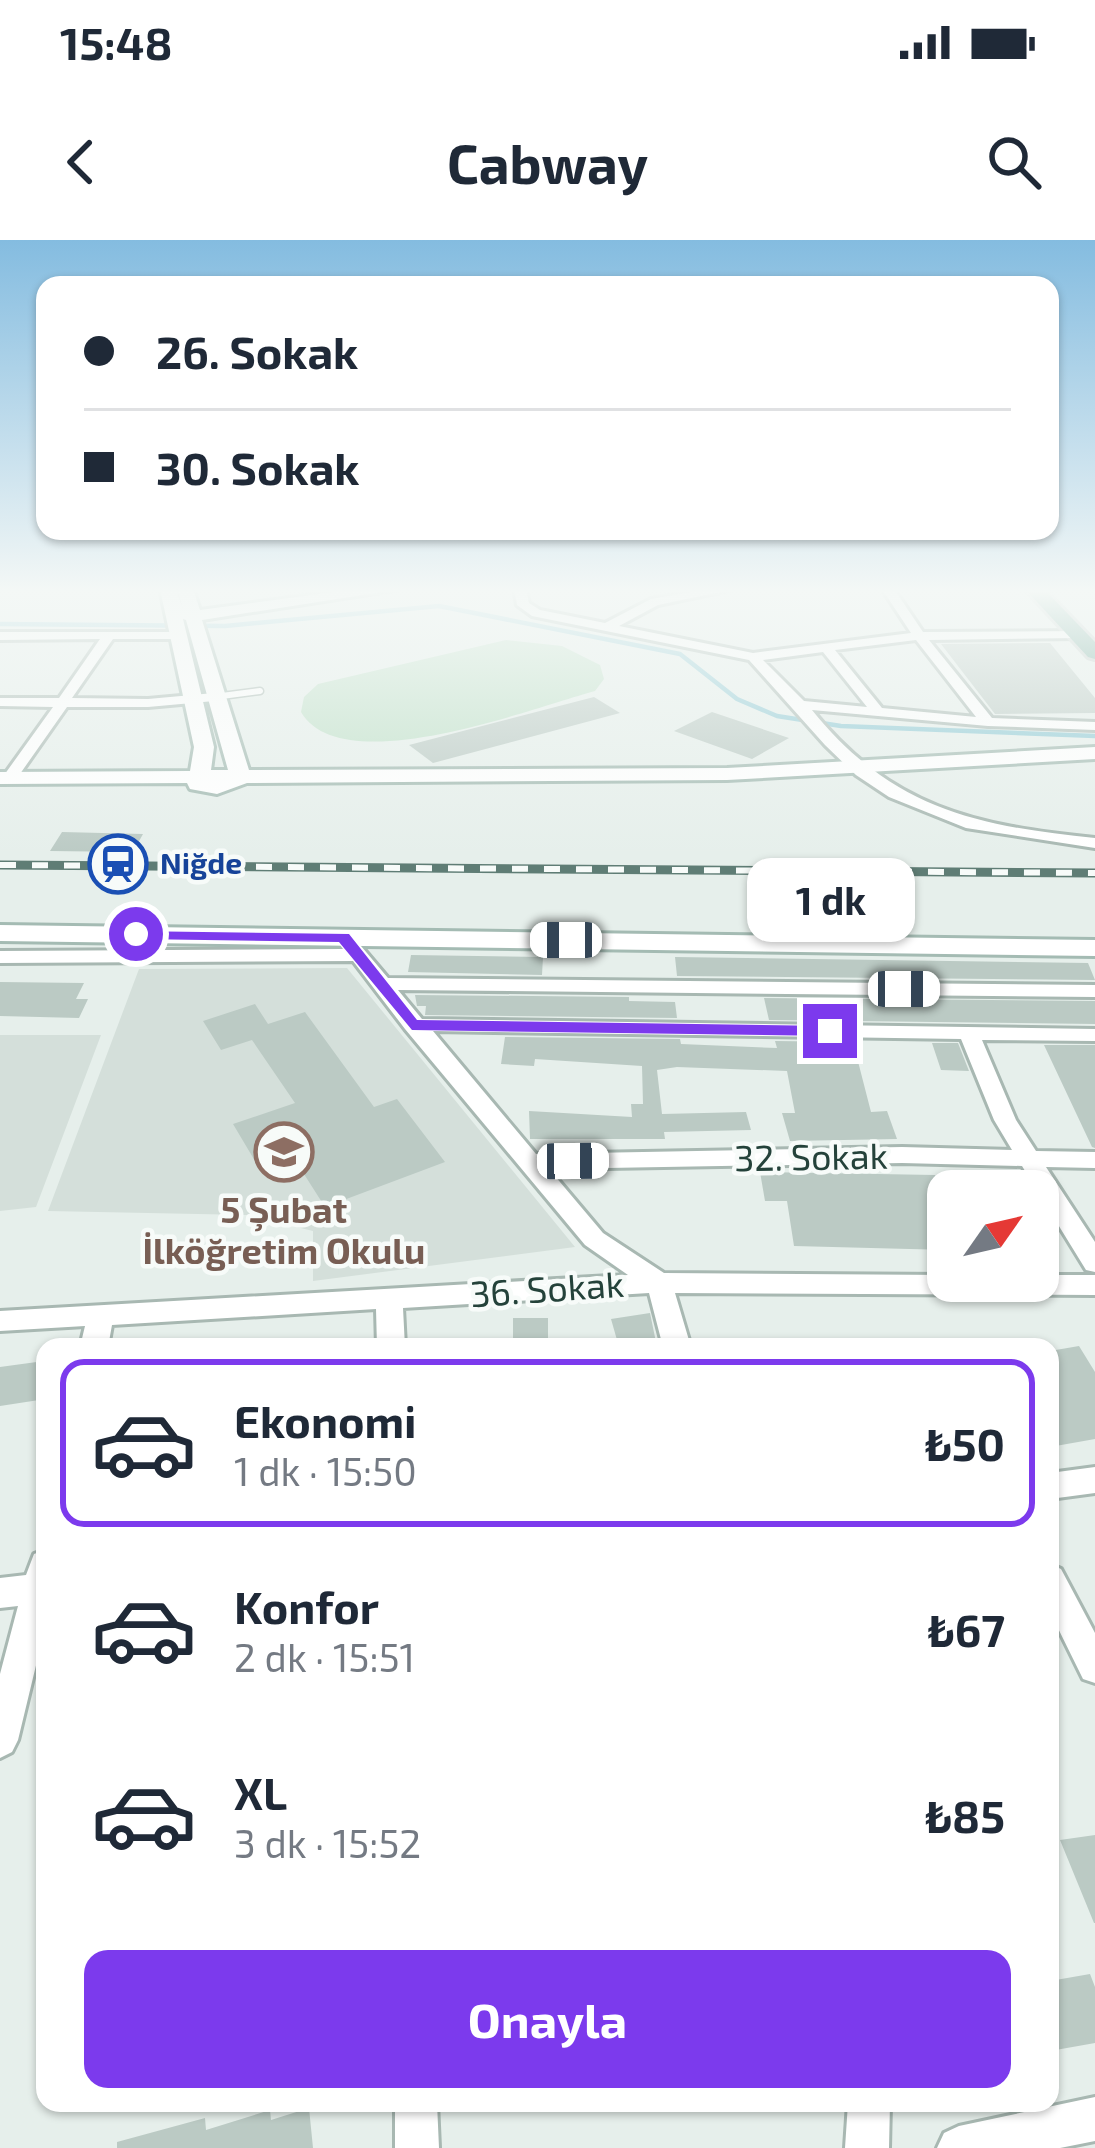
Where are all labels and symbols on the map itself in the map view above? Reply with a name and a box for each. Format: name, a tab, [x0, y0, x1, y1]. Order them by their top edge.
station icon: Niğde	[87, 833, 149, 895]
place label: Niğde	[160, 844, 242, 880]
callout: 1 dk	[746, 857, 914, 941]
route start	[109, 907, 163, 961]
car	[530, 922, 602, 958]
car	[868, 971, 940, 1007]
route end	[803, 1004, 857, 1058]
school or university icon: 5 Şubat İlköğretim Okulu	[253, 1121, 315, 1183]
street label: 32. Sokak	[734, 1133, 888, 1178]
car	[537, 1142, 609, 1180]
north arrow	[927, 1170, 1059, 1302]
place label: 5 Şubat İlköğretim Okulu	[143, 1187, 425, 1271]
street label: 36. Sokak	[469, 1261, 625, 1314]

